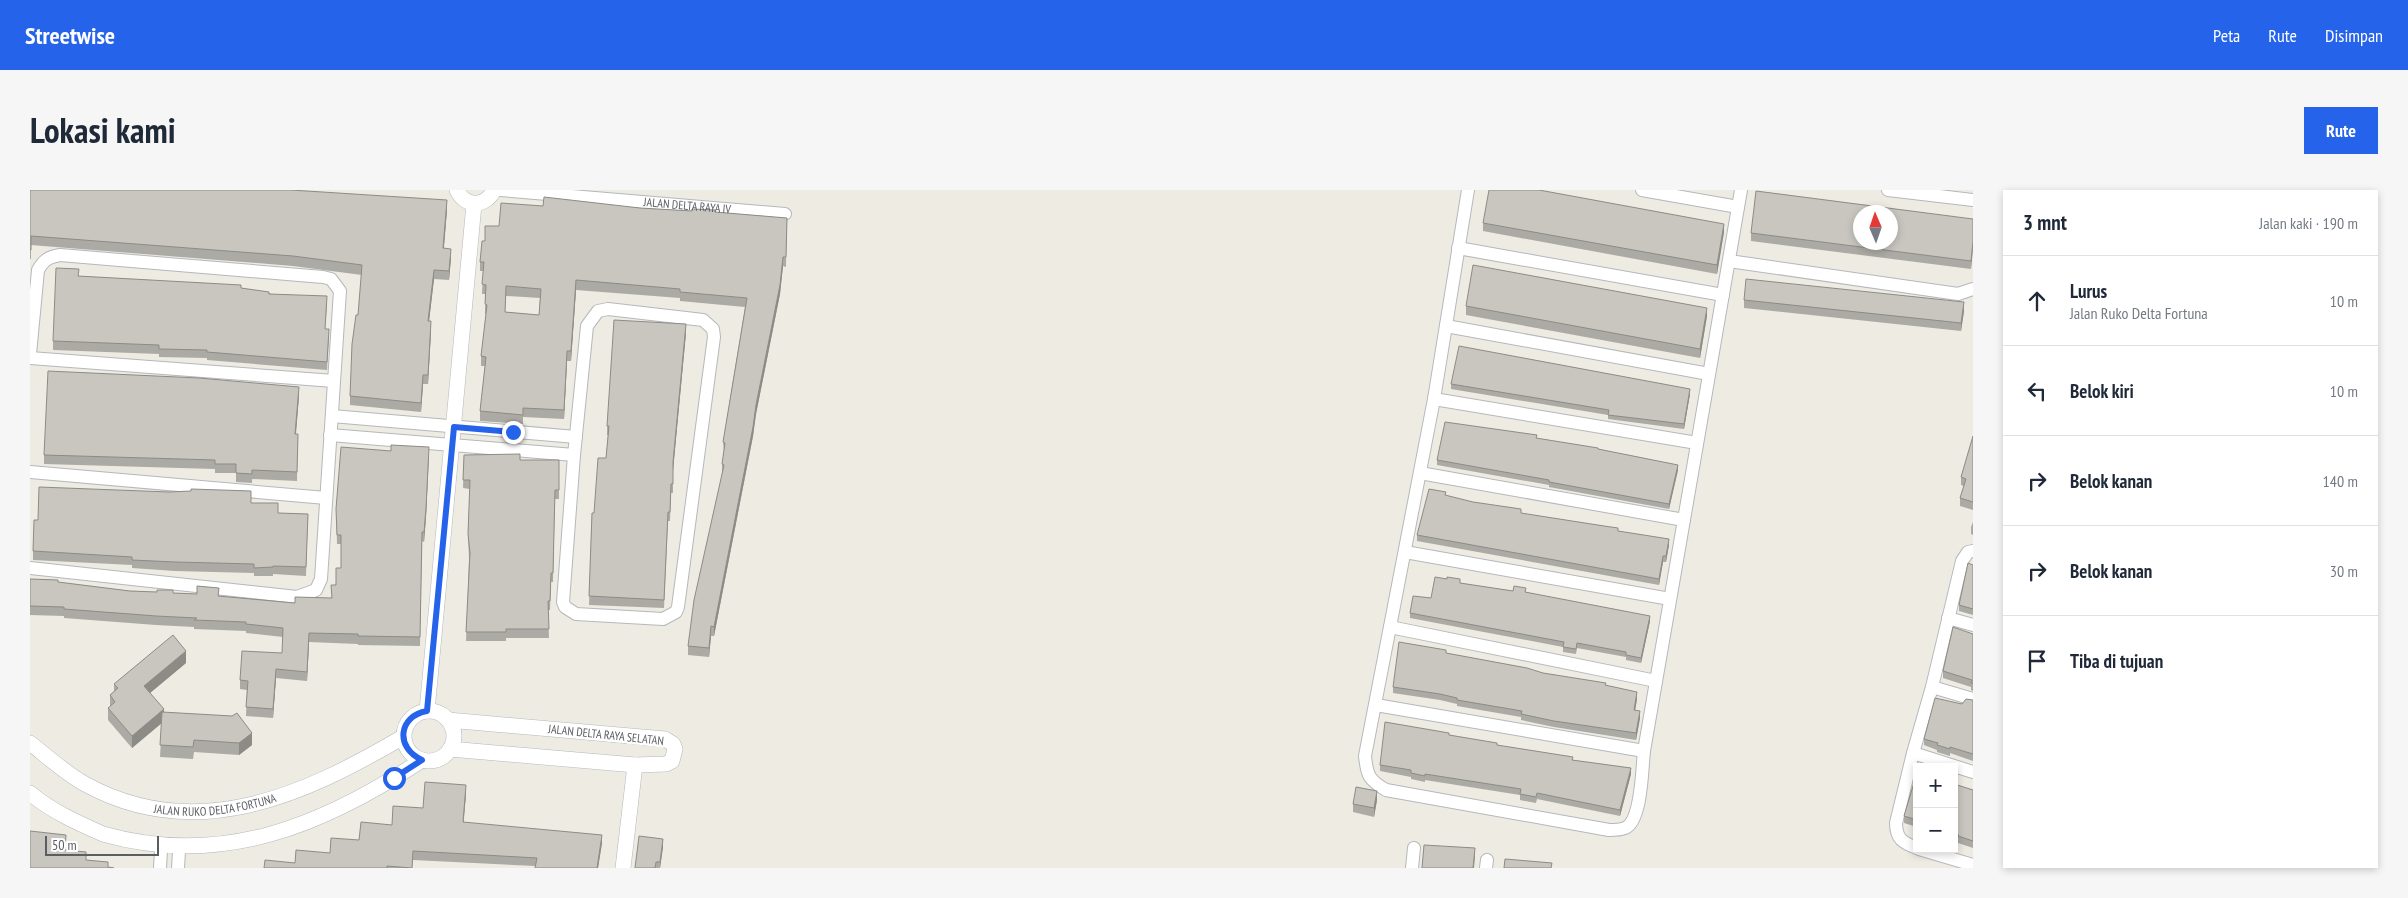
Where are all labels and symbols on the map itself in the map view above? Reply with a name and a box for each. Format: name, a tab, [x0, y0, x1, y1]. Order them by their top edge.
street label: JALAN DELTA RAYA IV	[642, 194, 732, 216]
north arrow	[1853, 205, 1898, 250]
route end	[502, 421, 525, 444]
street label: JALAN DELTA RAYA SELATAN	[546, 721, 665, 748]
route start	[383, 767, 406, 790]
street label: JALAN RUKO DELTA FORTUNA	[152, 790, 278, 819]
scale bar	[45, 833, 159, 856]

